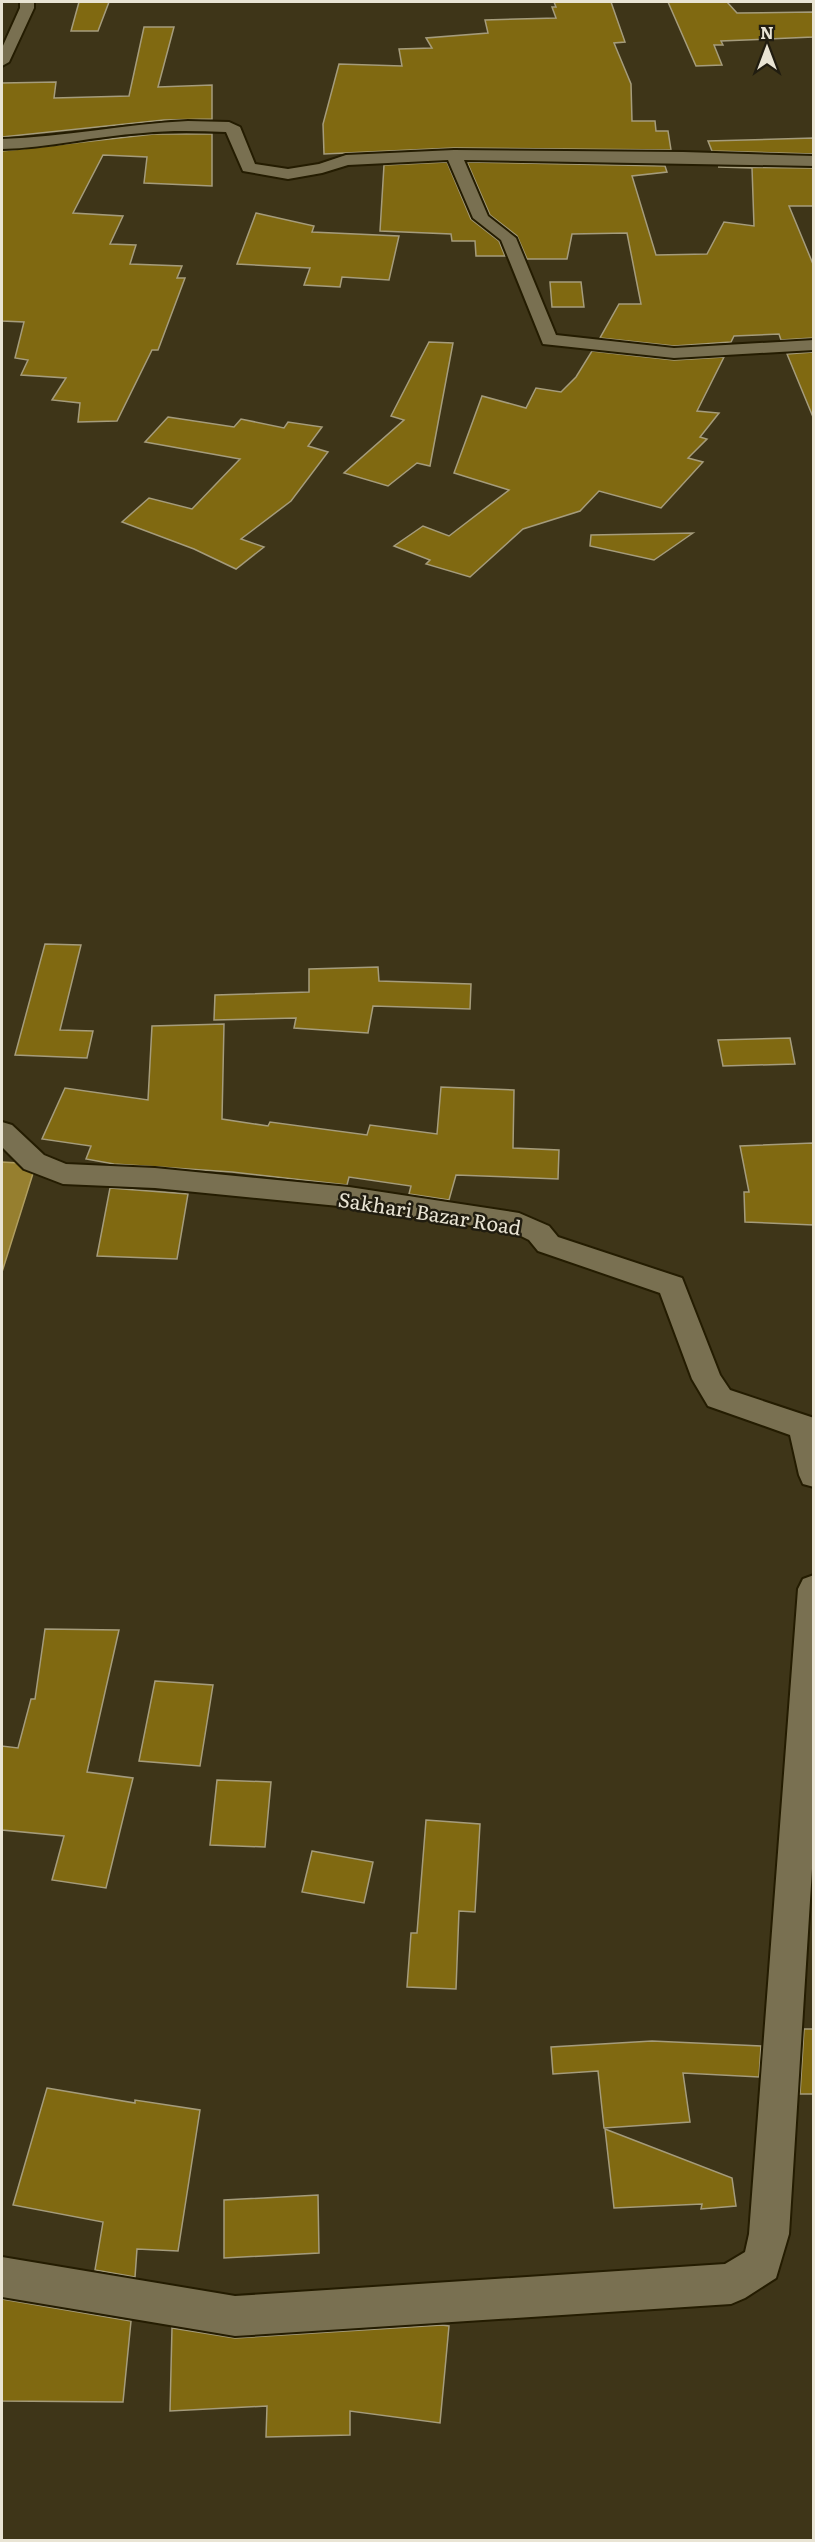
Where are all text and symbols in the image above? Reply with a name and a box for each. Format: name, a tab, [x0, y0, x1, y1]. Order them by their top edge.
north arrow	[737, 18, 797, 78]
text: N	[760, 20, 774, 44]
street label: Sakhari Bazar Road	[336, 1183, 524, 1241]

